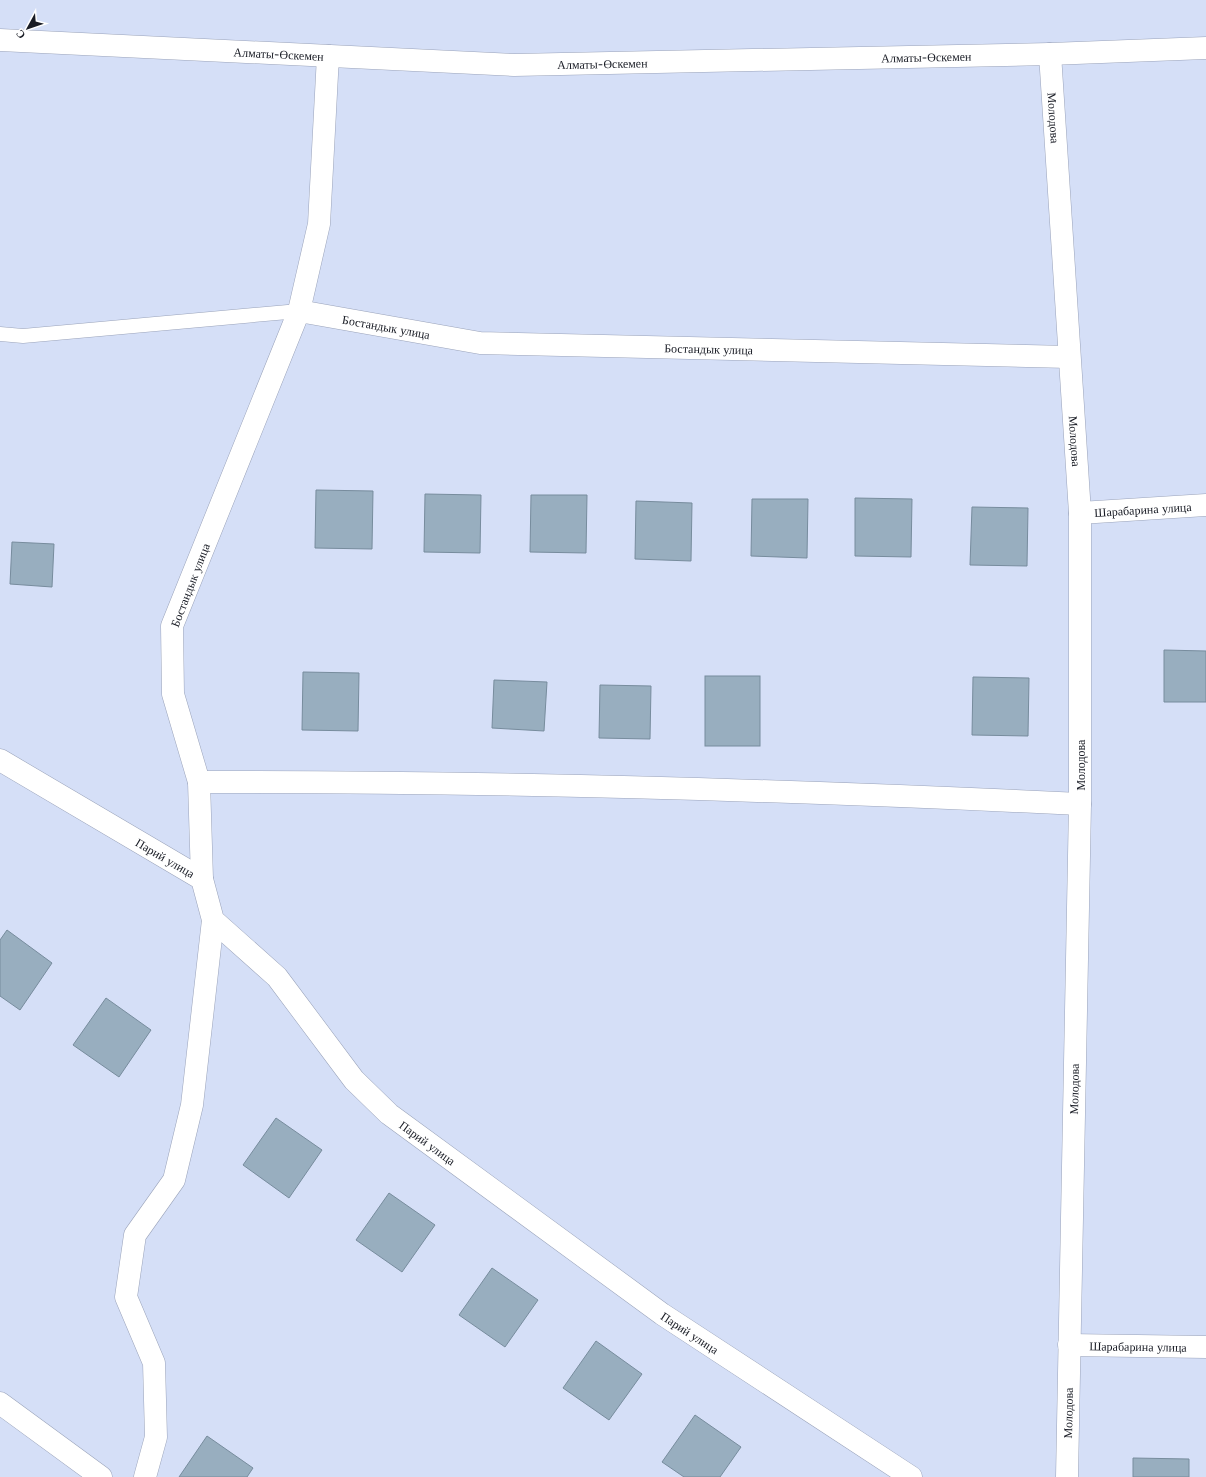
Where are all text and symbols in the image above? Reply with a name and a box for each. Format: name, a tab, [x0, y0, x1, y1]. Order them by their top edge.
north arrow	[8, 8, 48, 48]
text: С	[12, 27, 28, 42]
street label: Алматы-Өскемен	[233, 44, 325, 63]
street label: Алматы-Өскемен	[881, 48, 972, 65]
street label: Алматы-Өскемен	[557, 55, 648, 72]
street label: Молодова	[1045, 92, 1063, 144]
street label: Бостандык улица	[341, 311, 432, 342]
street label: Бостандык улица	[664, 340, 754, 357]
street label: Молодова	[1066, 415, 1084, 468]
street label: Шарабарина улица	[1094, 498, 1193, 520]
street label: Бостандык улица	[167, 540, 213, 629]
street label: Молодова	[1073, 739, 1088, 790]
street label: Парий улица	[133, 834, 198, 881]
street label: Молодова	[1066, 1063, 1082, 1115]
street label: Парий улица	[397, 1117, 459, 1168]
street label: Парий улица	[658, 1308, 722, 1357]
street label: Шарабарина улица	[1089, 1338, 1188, 1354]
street label: Молодова	[1060, 1387, 1076, 1439]

